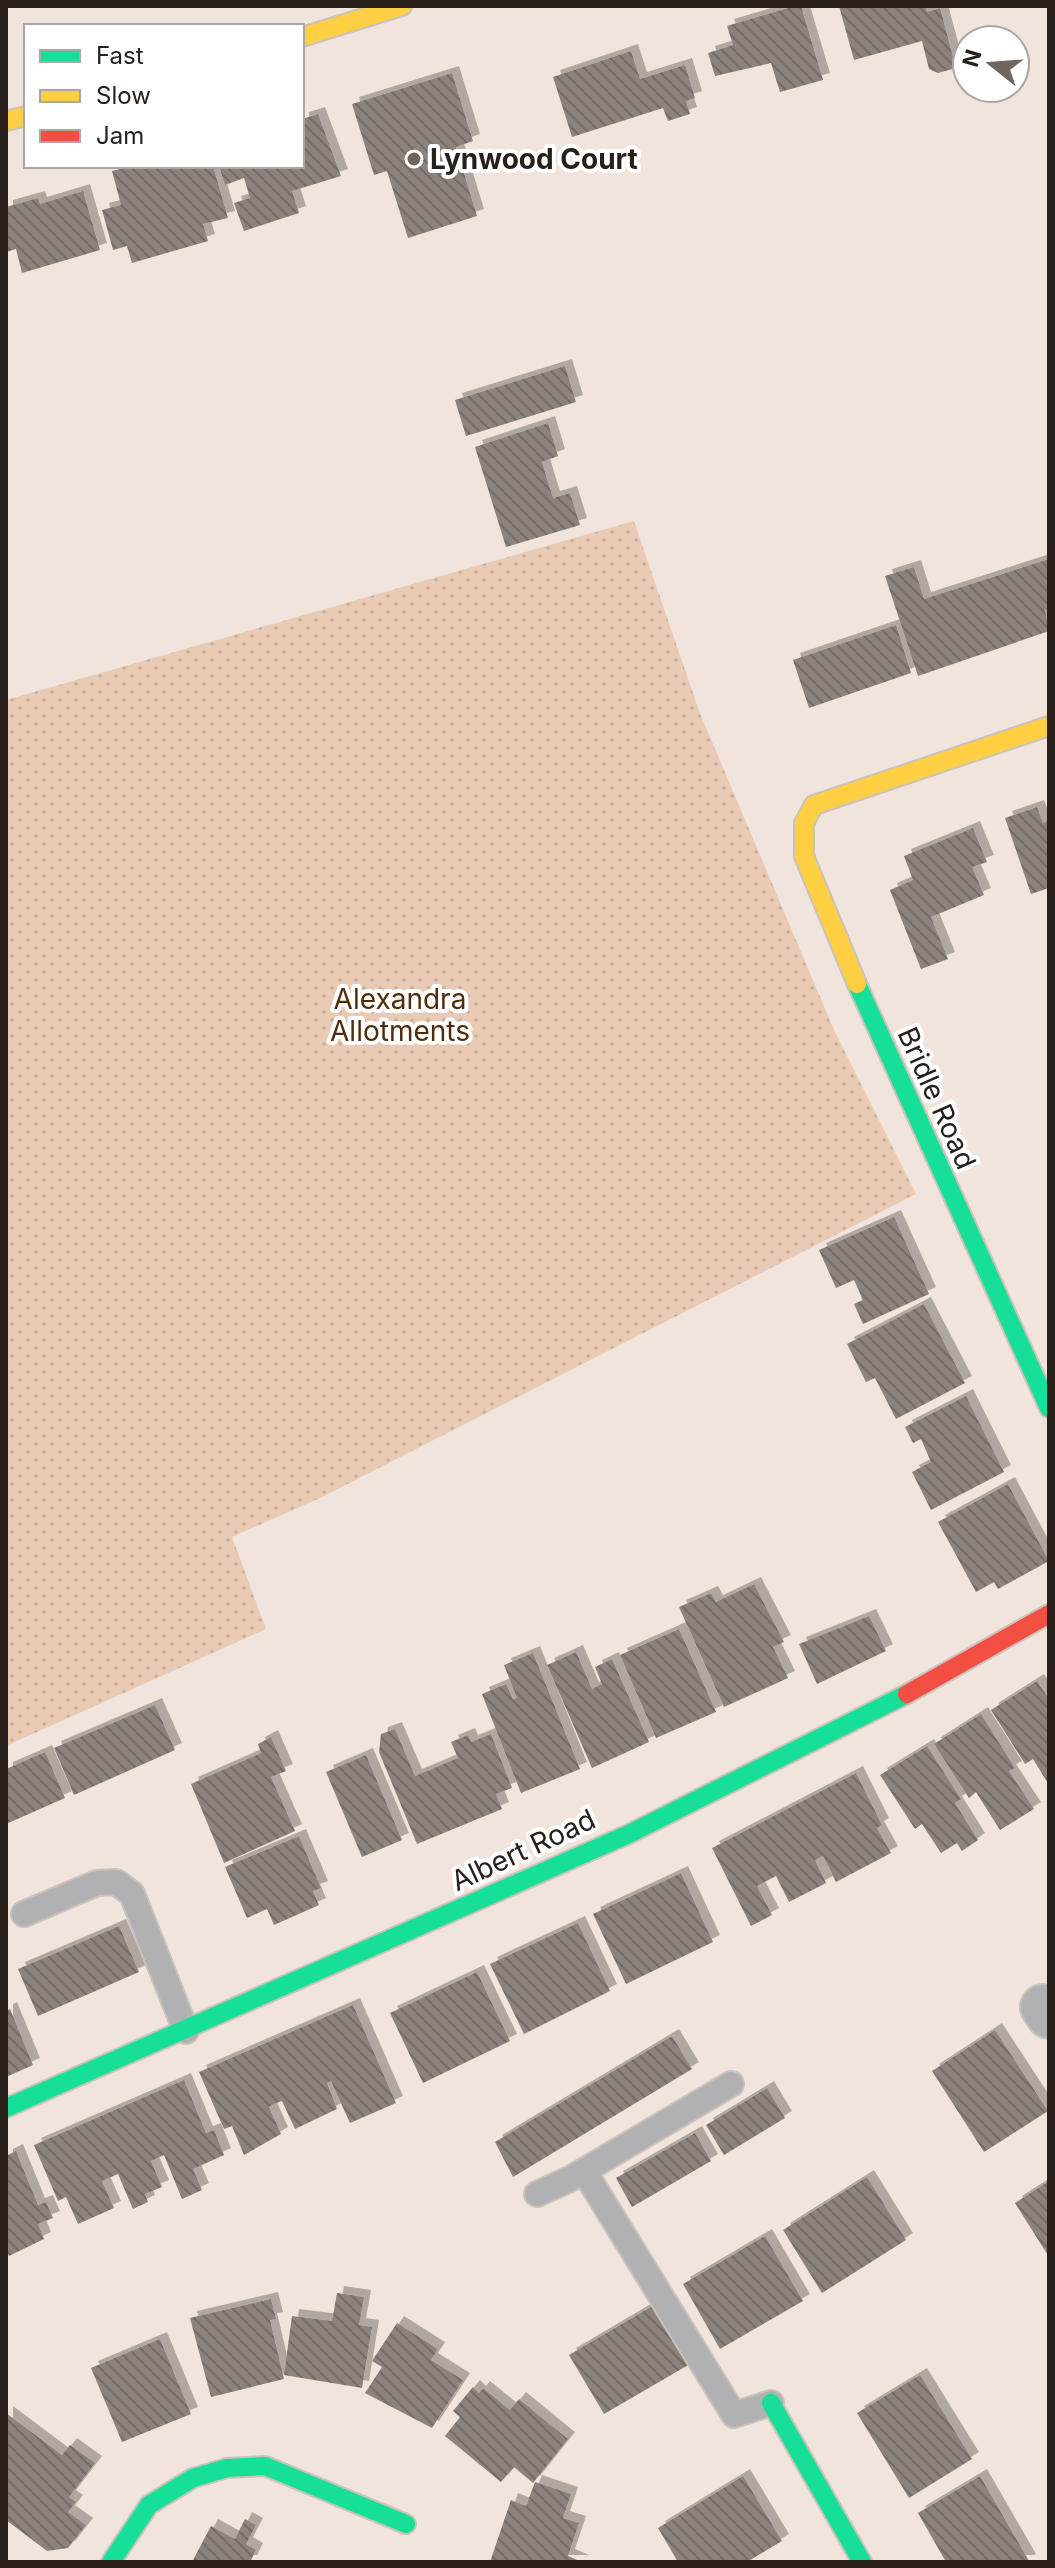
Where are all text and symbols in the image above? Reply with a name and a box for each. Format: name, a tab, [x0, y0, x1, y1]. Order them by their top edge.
legend	[24, 24, 304, 168]
north arrow	[951, 24, 1031, 104]
text: Fast	[96, 41, 144, 70]
text: N	[957, 46, 987, 70]
text: Slow	[96, 81, 151, 110]
text: Jam	[96, 121, 144, 150]
place label: Lynwood Court	[430, 142, 638, 176]
marker: Lynwood Court	[405, 150, 423, 168]
park label: Alexandra Allotments	[330, 982, 470, 1048]
street label: Bridle Road	[891, 1022, 983, 1174]
street label: Albert Road	[446, 1802, 600, 1898]

